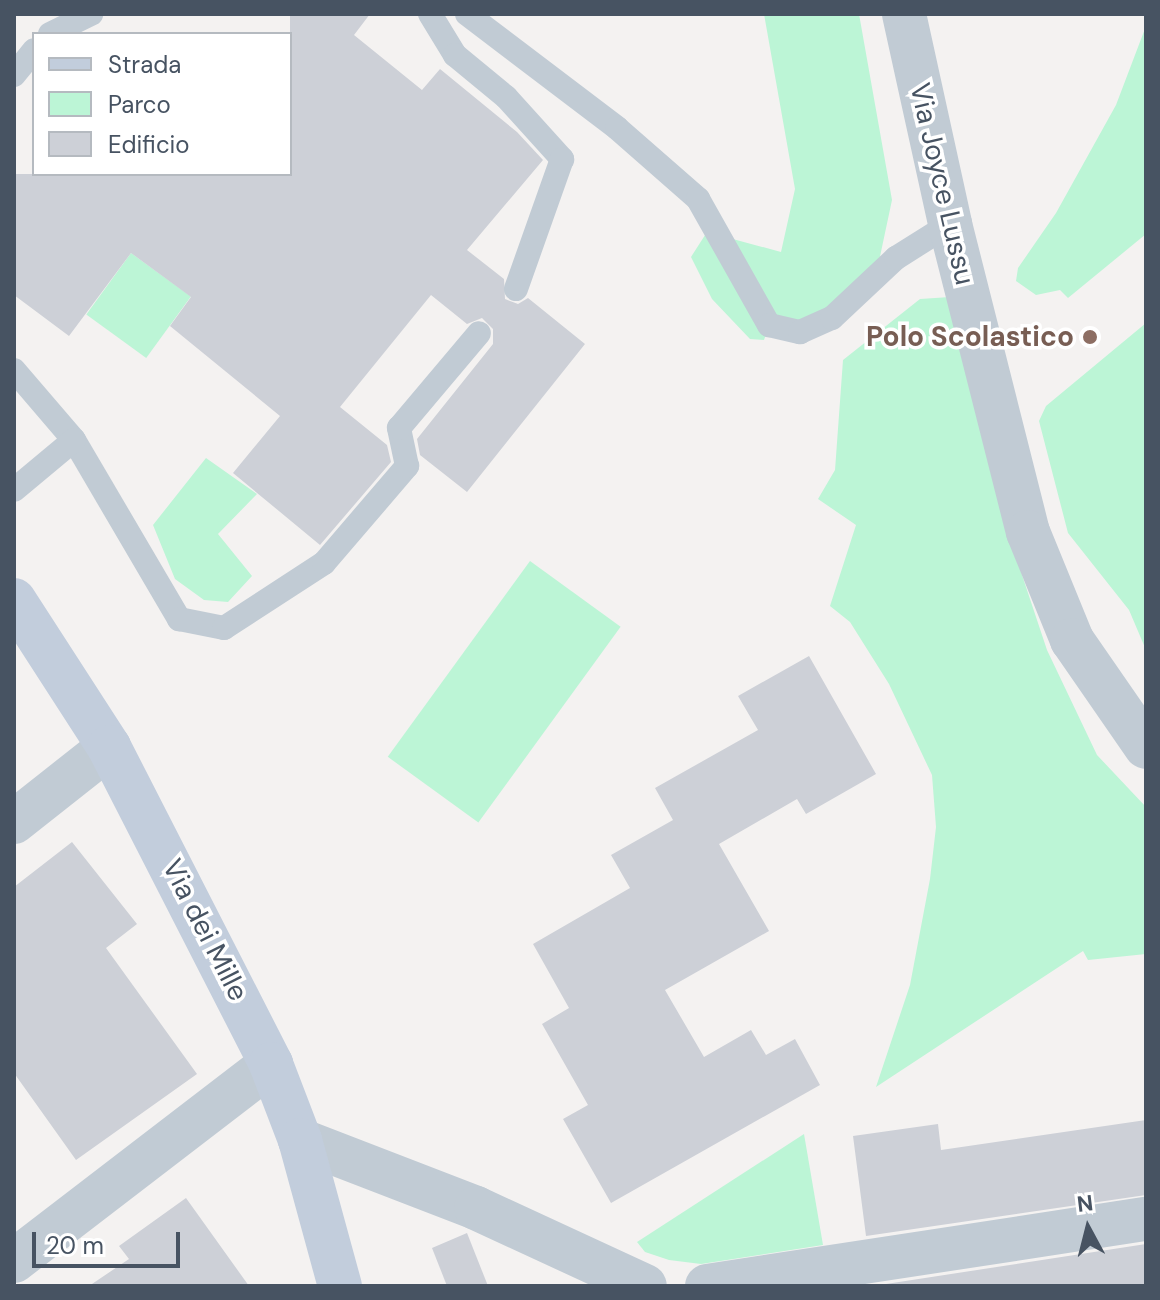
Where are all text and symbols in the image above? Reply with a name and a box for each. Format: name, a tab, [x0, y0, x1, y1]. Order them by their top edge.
legend	[32, 32, 292, 176]
text: Strada	[108, 49, 181, 80]
street label: Via Joyce Lussu	[902, 80, 982, 288]
text: Parco	[108, 89, 171, 120]
text: Edificio	[108, 129, 190, 160]
place label: Polo Scolastico	[866, 320, 1074, 354]
marker: Polo Scolastico	[1081, 328, 1099, 346]
street label: Via dei Mille	[155, 854, 255, 1006]
north arrow	[1048, 1188, 1128, 1268]
text: N	[1075, 1188, 1095, 1219]
scale bar	[36, 1216, 184, 1266]
text: 20 m	[46, 1230, 104, 1261]

